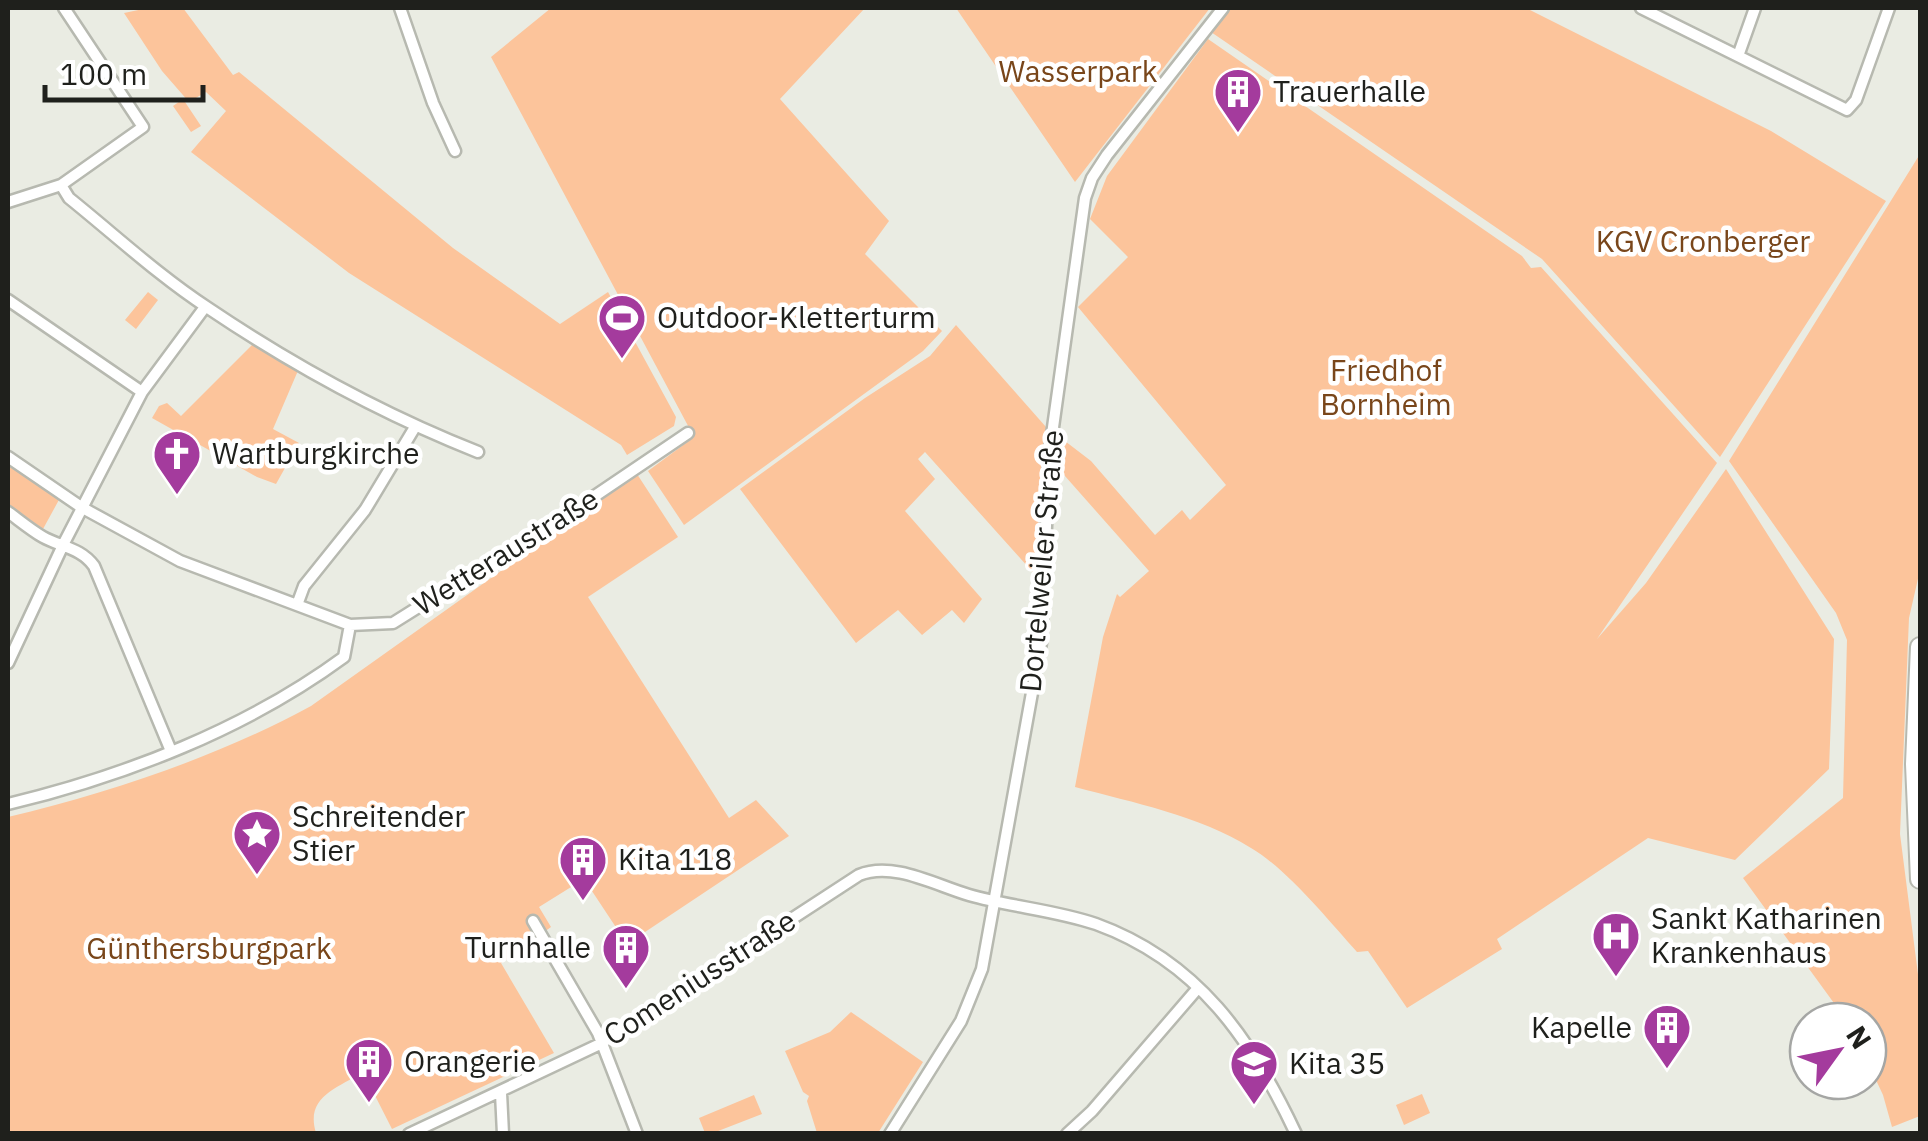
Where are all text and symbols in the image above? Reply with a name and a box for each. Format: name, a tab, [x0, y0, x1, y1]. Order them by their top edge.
scale bar	[45, 40, 202, 102]
park label: Wasserpark	[998, 51, 1158, 90]
text: 100 m	[60, 54, 147, 93]
building icon: Trauerhalle	[1212, 66, 1264, 134]
place label: Trauerhalle	[1273, 71, 1426, 110]
park label: KGV Cronberger	[1596, 221, 1810, 260]
sports icon: Outdoor-Kletterturm	[596, 292, 648, 360]
place label: Outdoor-Kletterturm	[657, 297, 936, 336]
park label: Friedhof Bornheim	[1320, 350, 1452, 423]
church icon: Wartburgkirche	[151, 428, 203, 496]
street label: Dortelweiler Straße	[1010, 428, 1071, 694]
place label: Wartburgkirche	[212, 433, 419, 472]
street label: Wetteraustraße	[405, 478, 605, 623]
place label: Schreitender Stier	[292, 796, 465, 869]
place icon: Schreitender Stier	[231, 808, 283, 876]
building icon: Kita 118	[557, 834, 609, 902]
place label: Kita 118	[618, 839, 732, 878]
place label: Sankt Katharinen Krankenhaus	[1651, 898, 1882, 971]
street label: Comeniusstraße	[596, 900, 803, 1053]
hospital icon: Sankt Katharinen Krankenhaus	[1590, 910, 1642, 978]
building icon: Turnhalle	[600, 922, 652, 990]
place label: Turnhalle	[465, 927, 591, 966]
park label: Günthersburgpark	[86, 928, 332, 967]
north arrow	[1788, 1001, 1888, 1101]
building icon: Kapelle	[1641, 1002, 1693, 1070]
place label: Kapelle	[1531, 1007, 1632, 1046]
text: N	[1838, 1019, 1880, 1056]
building icon: Orangerie	[343, 1036, 395, 1104]
school or university icon: Kita 35	[1228, 1038, 1280, 1106]
place label: Orangerie	[404, 1041, 536, 1080]
place label: Kita 35	[1289, 1043, 1385, 1082]

